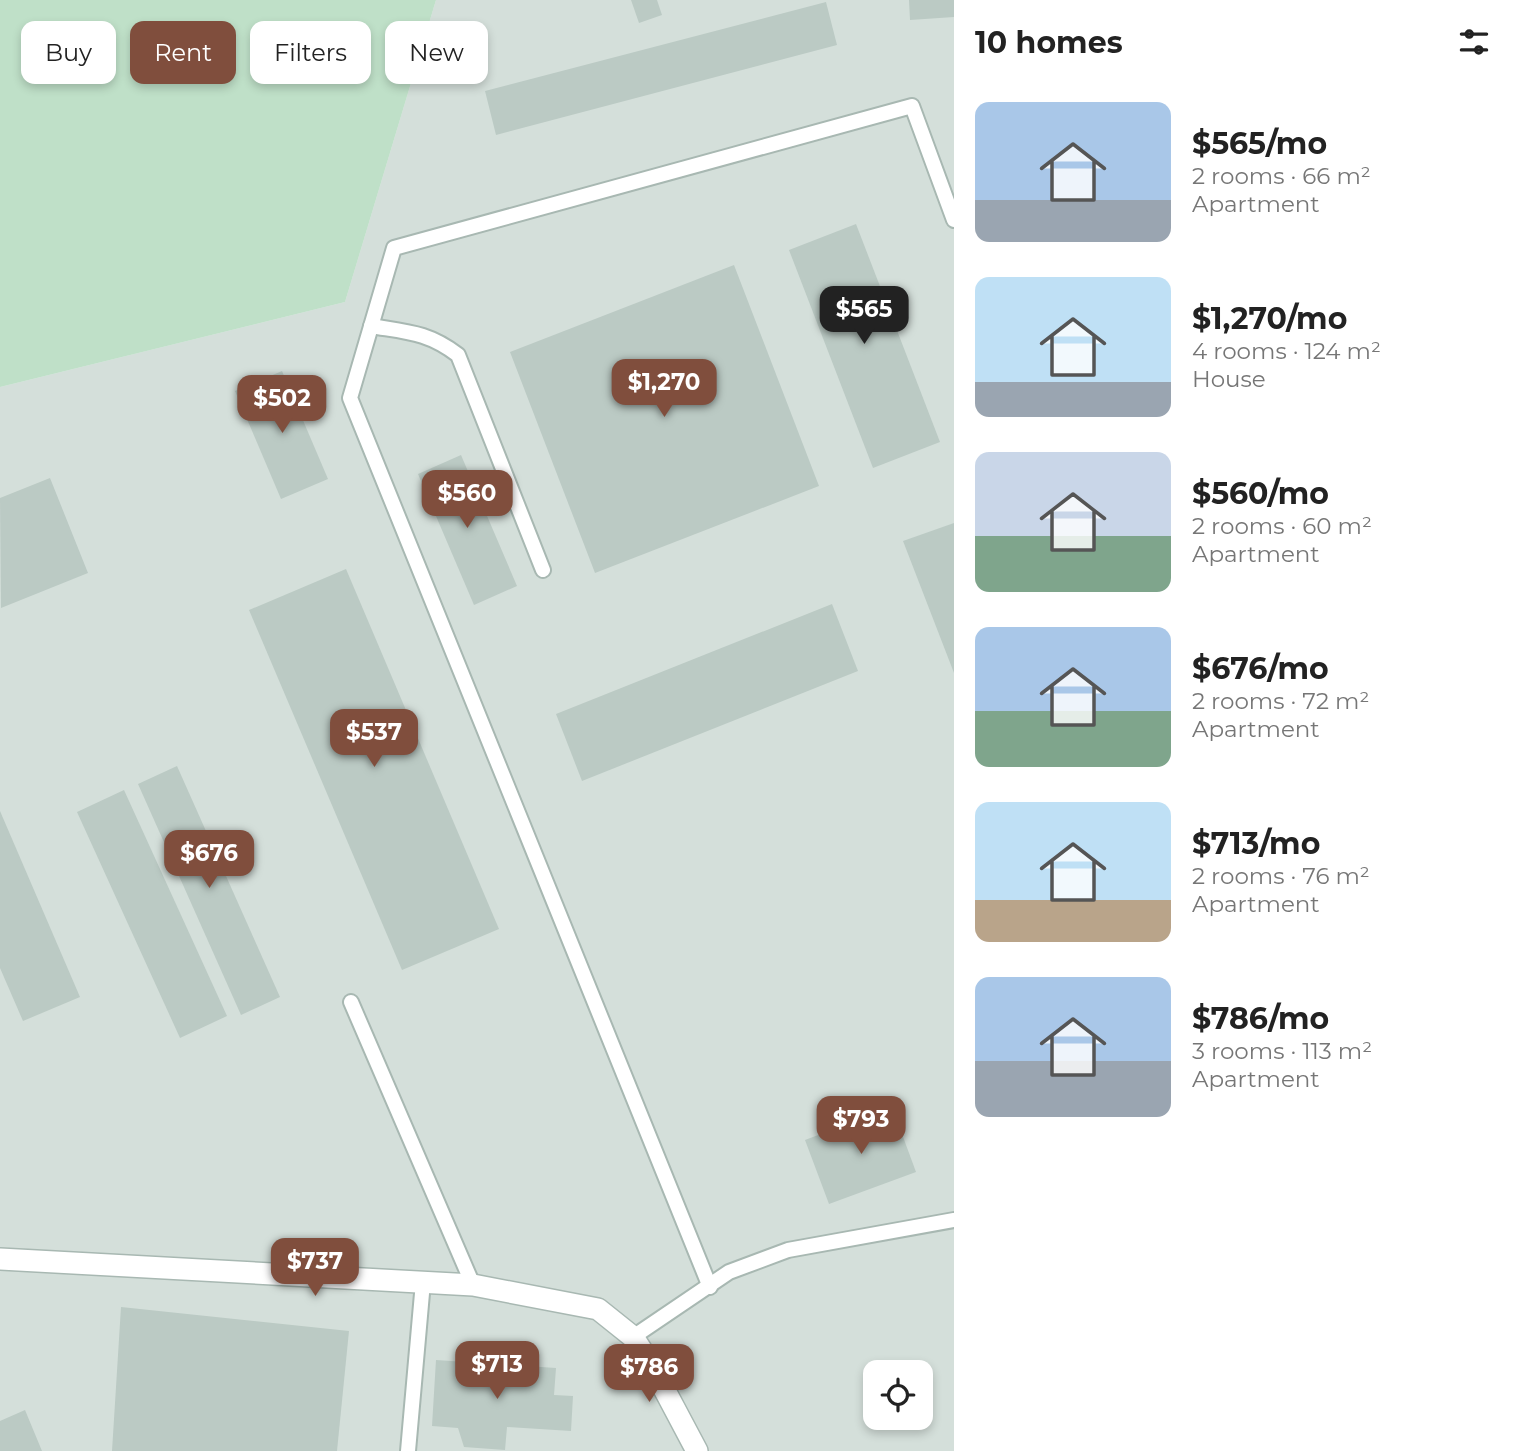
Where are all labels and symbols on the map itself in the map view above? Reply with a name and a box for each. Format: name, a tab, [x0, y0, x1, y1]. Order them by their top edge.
pin: $565	[823, 286, 905, 346]
pin: $1,270	[607, 360, 721, 419]
pin: $502	[241, 376, 323, 435]
pin: $560	[426, 470, 508, 530]
pin: $537	[333, 710, 415, 769]
pin: $676	[168, 830, 250, 890]
pin: $793	[820, 1096, 902, 1156]
pin: $737	[274, 1238, 356, 1298]
pin: $713	[456, 1342, 538, 1401]
pin: $786	[608, 1344, 690, 1404]

